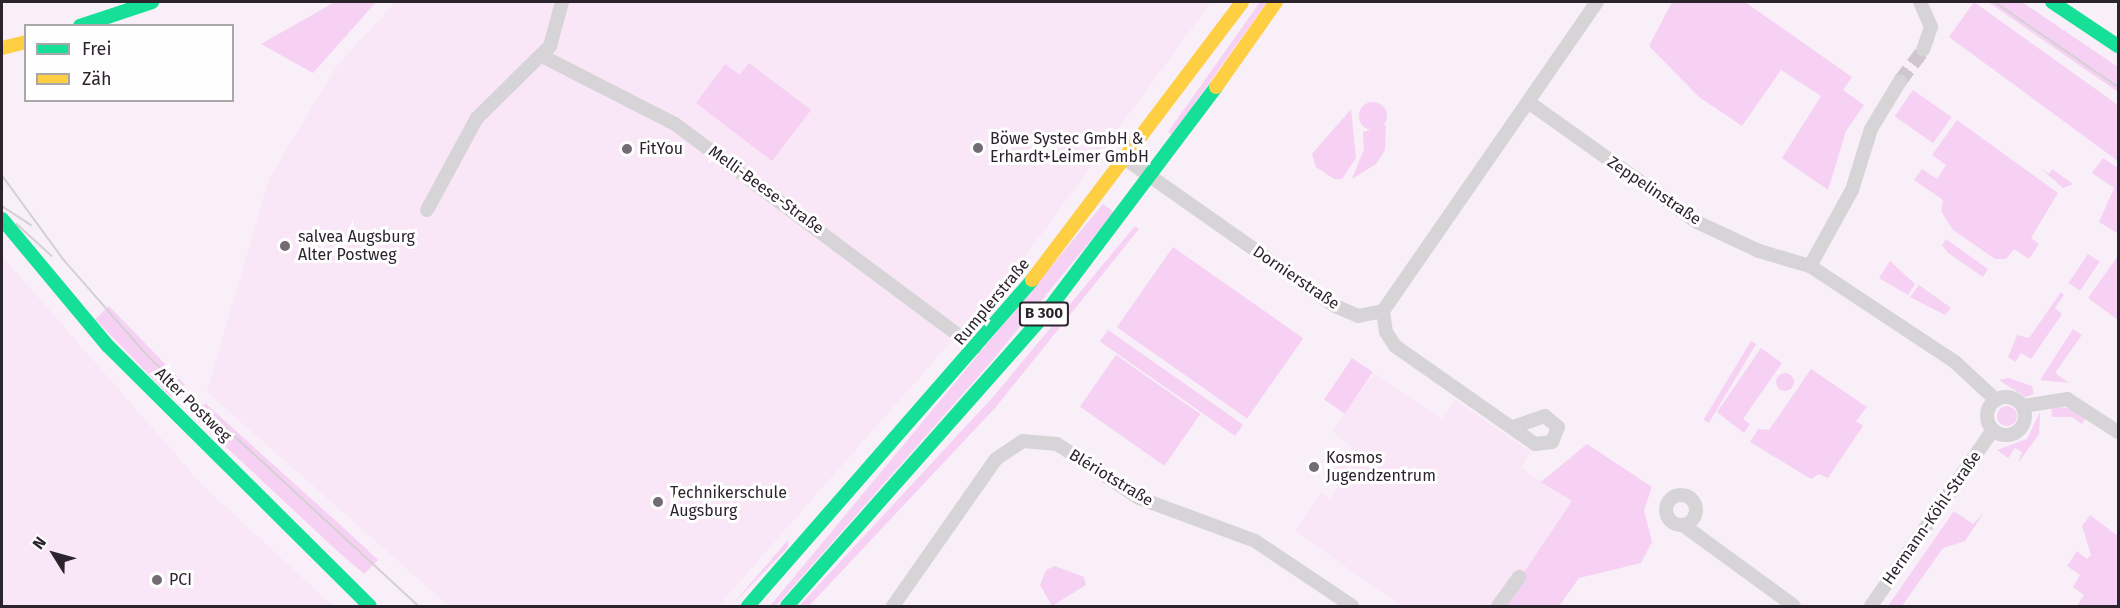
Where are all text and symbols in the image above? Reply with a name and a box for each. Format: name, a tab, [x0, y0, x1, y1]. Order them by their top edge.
legend	[24, 24, 234, 102]
text: Frei	[82, 38, 112, 60]
text: Zäh	[82, 68, 111, 90]
place label: Böwe Systec GmbH & Erhardt+Leimer GmbH	[990, 129, 1149, 167]
place label: FitYou	[639, 139, 683, 159]
marker: Böwe Systec GmbH & Erhardt+Leimer GmbH	[971, 141, 985, 155]
marker: FitYou	[620, 142, 634, 156]
street label: Melli-Beese-Straße	[705, 142, 827, 238]
street label: Zeppelinstraße	[1604, 153, 1704, 229]
place label: salvea Augsburg Alter Postweg	[298, 227, 415, 265]
marker: salvea Augsburg Alter Postweg	[276, 237, 294, 255]
street label: Dornierstraße	[1249, 242, 1343, 314]
street label: Rumplerstraße	[950, 255, 1034, 349]
road number: B 300	[1018, 302, 1070, 326]
street label: Alter Postweg	[151, 364, 235, 446]
street label: Blériotstraße	[1065, 445, 1157, 511]
place label: Kosmos Jugendzentrum	[1326, 448, 1436, 486]
street label: Hermann-Köhl-Straße	[1879, 448, 1985, 588]
marker: Kosmos Jugendzentrum	[1307, 460, 1321, 474]
place label: Technikerschule Augsburg	[670, 483, 787, 521]
marker: Technikerschule Augsburg	[651, 495, 665, 509]
north arrow	[24, 524, 84, 584]
text: N	[28, 533, 50, 553]
place label: PCI	[169, 570, 192, 590]
marker: PCI	[150, 573, 164, 587]

